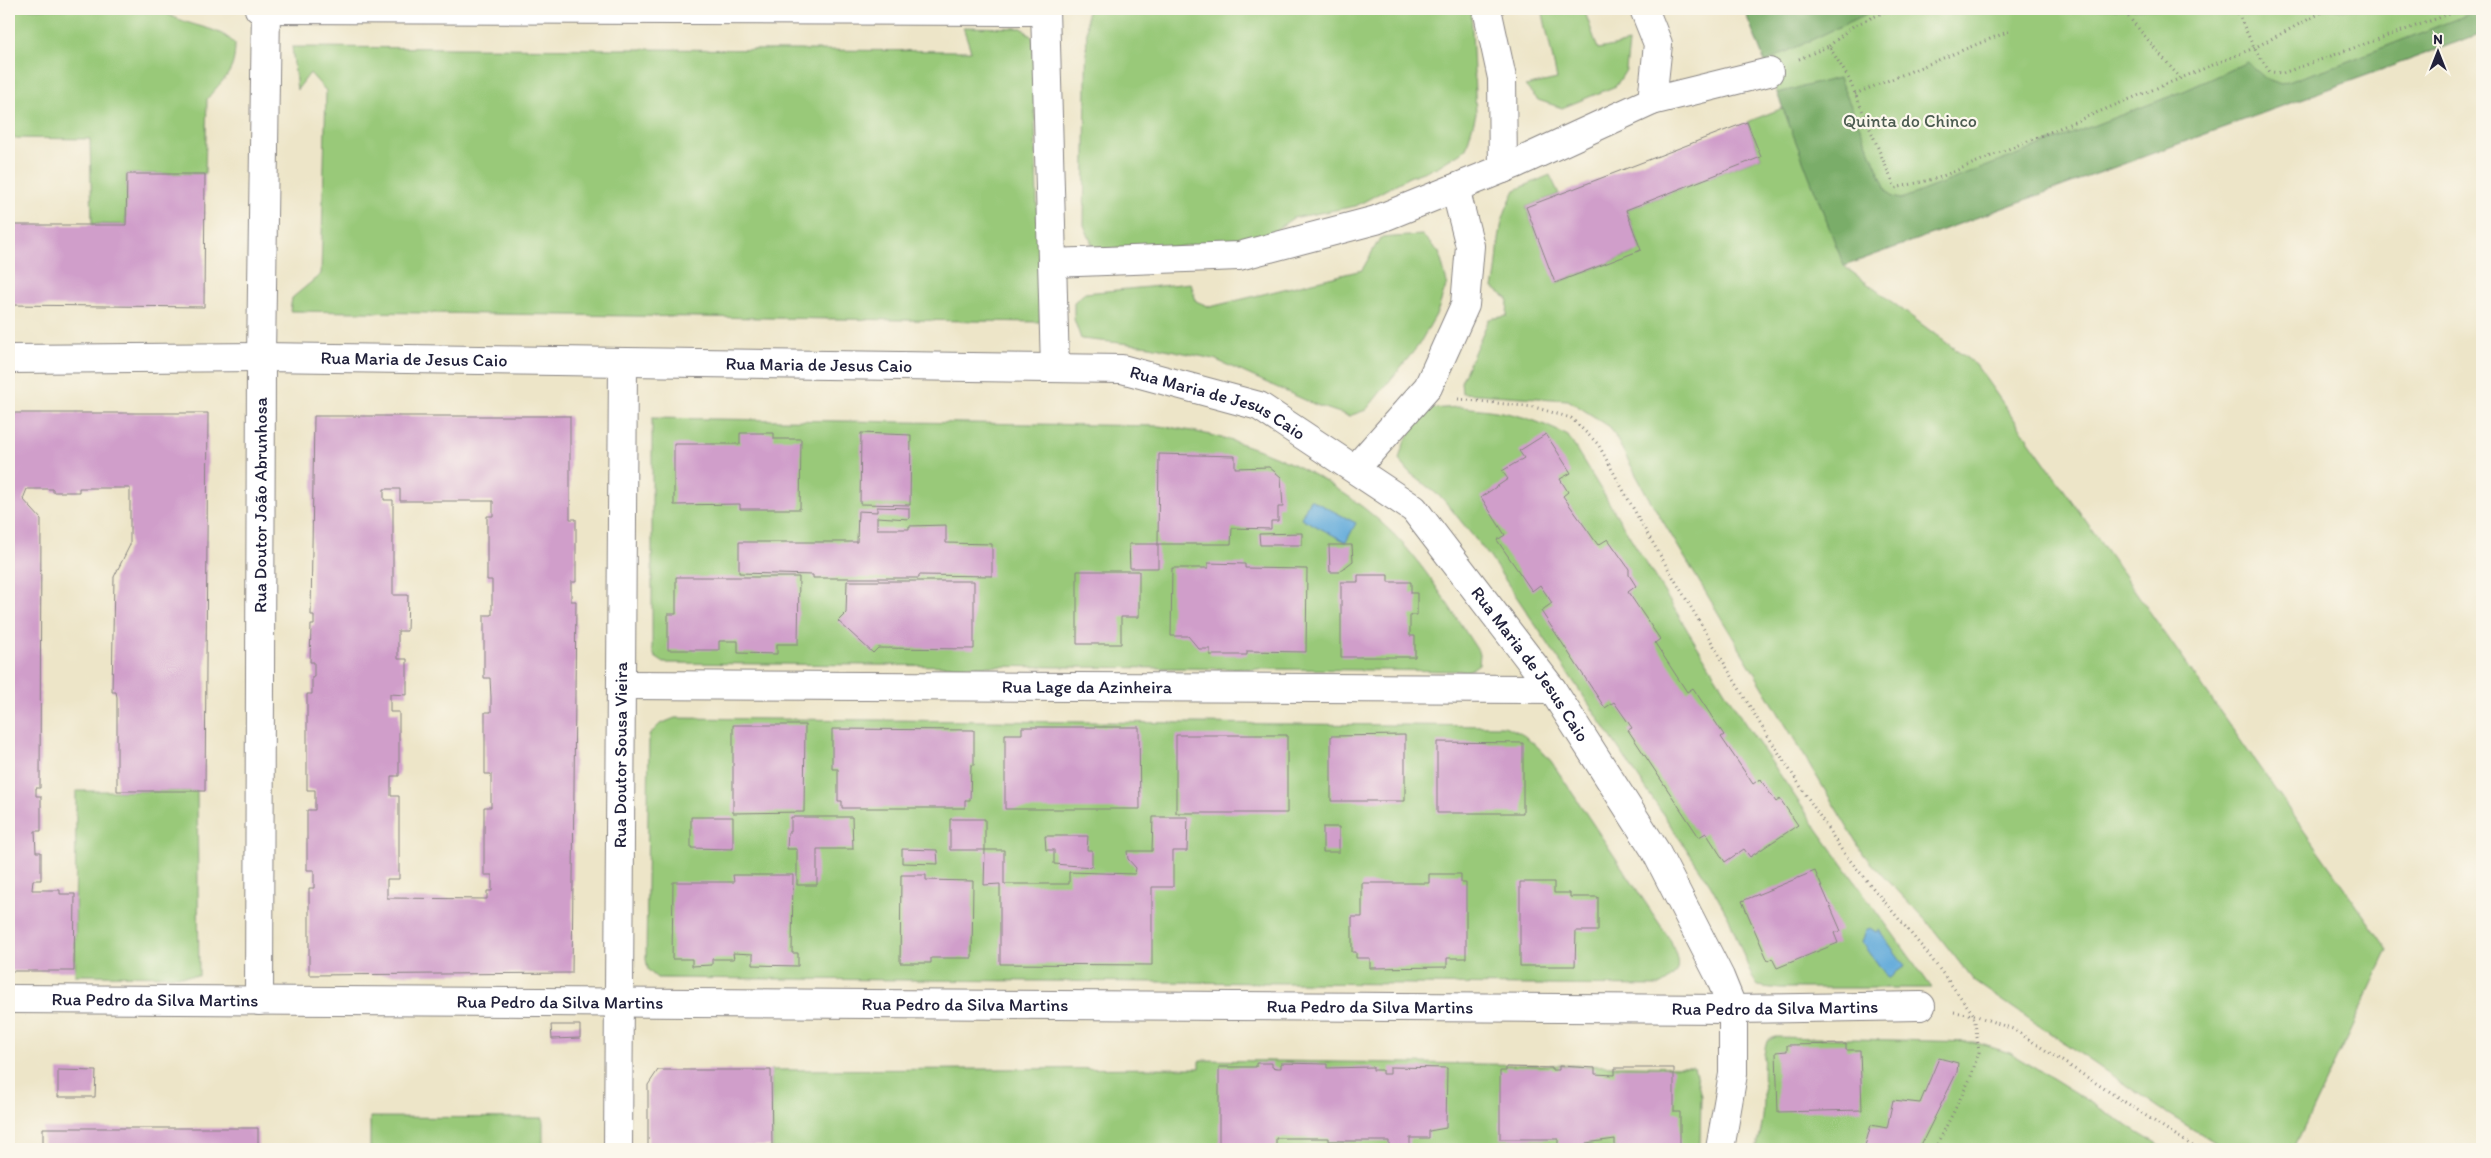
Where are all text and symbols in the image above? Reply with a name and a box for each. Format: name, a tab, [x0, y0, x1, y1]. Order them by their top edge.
north arrow	[2414, 28, 2464, 78]
text: N	[2433, 31, 2443, 48]
park label: Quinta do Chinco	[1843, 110, 1977, 132]
street label: Rua Maria de Jesus Caio	[320, 347, 508, 371]
street label: Rua Maria de Jesus Caio	[725, 352, 913, 377]
street label: Rua Maria de Jesus Caio	[1127, 361, 1310, 445]
street label: Rua Doutor João Abrunhosa	[249, 396, 272, 613]
street label: Rua Maria de Jesus Caio	[1466, 582, 1594, 746]
street label: Rua Doutor Sousa Vieira	[609, 661, 632, 848]
street label: Rua Lage da Azinheira	[1002, 676, 1173, 698]
street label: Rua Pedro da Silva Martins	[52, 988, 258, 1011]
street label: Rua Pedro da Silva Martins	[457, 991, 663, 1014]
street label: Rua Pedro da Silva Martins	[862, 993, 1068, 1016]
street label: Rua Pedro da Silva Martins	[1267, 995, 1473, 1018]
street label: Rua Pedro da Silva Martins	[1672, 996, 1878, 1020]

